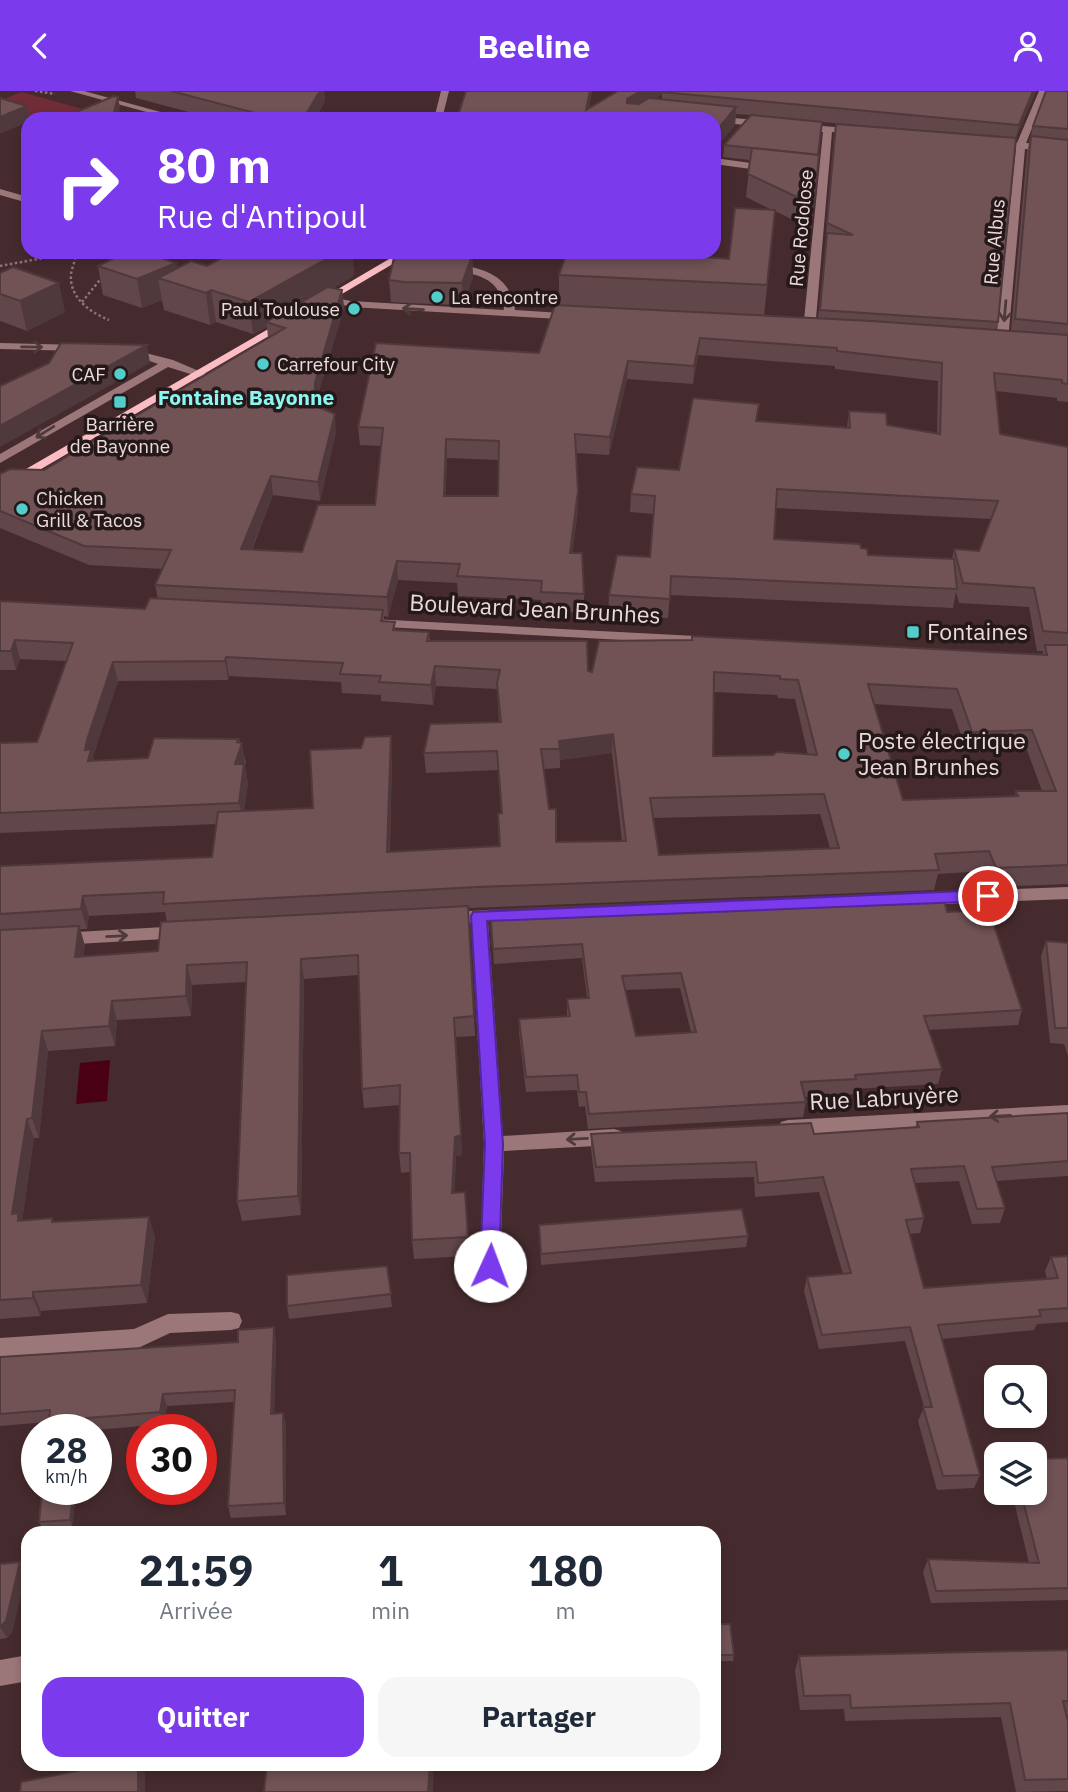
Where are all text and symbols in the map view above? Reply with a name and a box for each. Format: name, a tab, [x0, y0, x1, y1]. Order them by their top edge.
text: Beeline	[477, 25, 591, 67]
icon: back	[21, 27, 59, 65]
icon: person	[1009, 27, 1047, 65]
text: 80 m	[157, 133, 271, 196]
icon: right	[42, 140, 133, 231]
street label: Rue Rodolose	[784, 168, 818, 288]
text: Rue d'Antipoul	[157, 195, 367, 237]
street label: Rue Albus	[978, 198, 1010, 286]
place label: La rencontre	[451, 285, 558, 309]
marker: La rencontre	[429, 289, 445, 305]
place label: Paul Toulouse	[221, 297, 340, 321]
one-way arrow	[998, 299, 1011, 322]
marker: Paul Toulouse	[346, 301, 362, 317]
one-way arrow	[402, 302, 425, 315]
one-way arrow	[20, 340, 43, 354]
place label: Carrefour City	[277, 352, 395, 376]
marker: Carrefour City	[255, 356, 271, 372]
place label: CAF	[71, 362, 106, 386]
marker: CAF	[112, 366, 128, 382]
district label: Fontaine Bayonne	[158, 383, 335, 411]
marker: Barrière de Bayonne	[112, 394, 128, 410]
place label: Barrière de Bayonne	[70, 412, 170, 458]
one-way arrow	[36, 424, 55, 439]
place label: Chicken Grill & Tacos	[36, 486, 142, 532]
marker: Chicken Grill & Tacos	[14, 501, 30, 517]
street label: Boulevard Jean Brunhes	[409, 586, 662, 630]
place label: Fontaines	[927, 616, 1028, 646]
marker: Fontaines	[905, 624, 921, 640]
place label: Poste électrique Jean Brunhes	[858, 725, 1026, 781]
marker: Poste électrique Jean Brunhes	[836, 746, 852, 762]
pin	[958, 866, 1018, 926]
icon: arrive	[969, 877, 1007, 915]
one-way arrow	[105, 929, 128, 942]
street label: Rue Labruyère	[809, 1078, 959, 1116]
one-way arrow	[989, 1110, 1012, 1123]
one-way arrow	[566, 1133, 589, 1146]
position arrow	[453, 1229, 527, 1303]
map controls	[984, 1365, 1047, 1505]
button: search	[984, 1365, 1047, 1428]
speed limit sign: 30	[126, 1414, 217, 1505]
text: 28	[45, 1427, 88, 1473]
button: layers	[984, 1442, 1047, 1505]
text: km/h	[45, 1465, 88, 1488]
text: 21:59	[139, 1543, 253, 1598]
text: 1	[378, 1543, 403, 1598]
text: 180	[528, 1543, 603, 1598]
text: Arrivée	[159, 1595, 233, 1625]
text: min	[371, 1595, 410, 1625]
text: m	[555, 1595, 576, 1625]
button: Quitter	[42, 1677, 364, 1757]
button: Partager	[378, 1677, 700, 1757]

